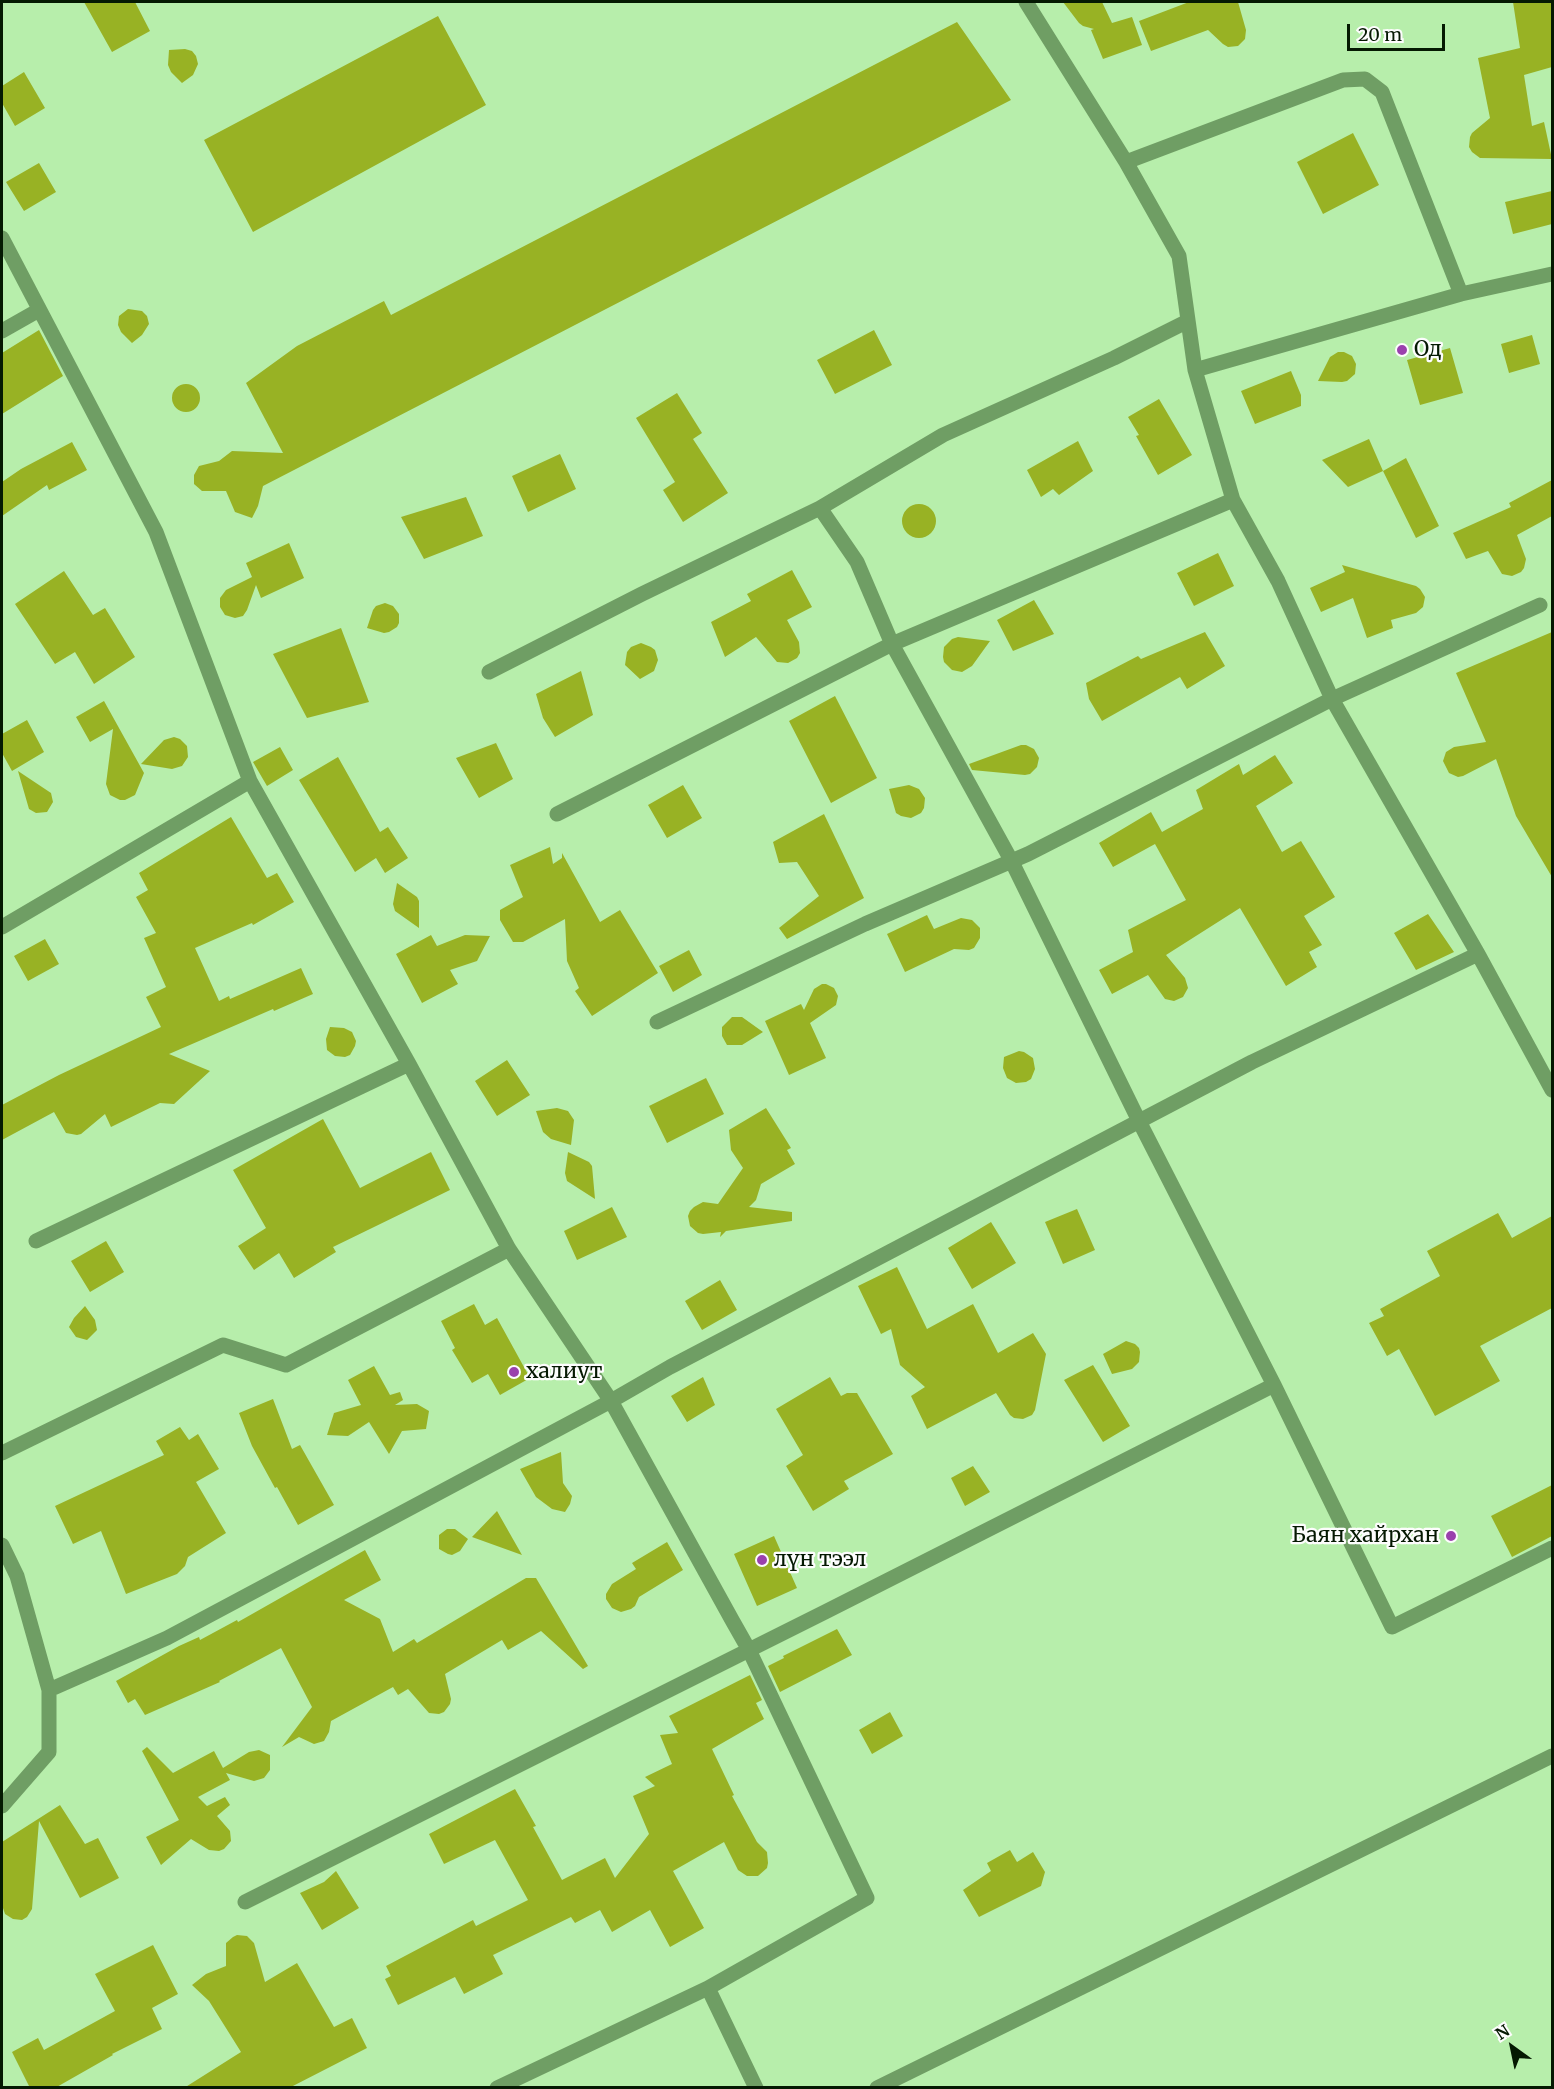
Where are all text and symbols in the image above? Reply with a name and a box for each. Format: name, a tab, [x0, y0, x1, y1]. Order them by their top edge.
scale bar	[1350, 12, 1448, 50]
text: 20 m	[1358, 23, 1402, 46]
place label: Од	[1414, 337, 1442, 363]
marker: Од	[1395, 343, 1409, 357]
place label: халиут	[526, 1359, 603, 1385]
marker: халиут	[507, 1365, 521, 1379]
place label: Баян хайрхан	[1292, 1523, 1439, 1549]
marker: Баян хайрхан	[1444, 1529, 1458, 1543]
place label: лүн тээл	[774, 1547, 866, 1573]
marker: лүн тээл	[755, 1553, 769, 1567]
north arrow	[1482, 2017, 1542, 2077]
text: N	[1491, 2020, 1513, 2044]

